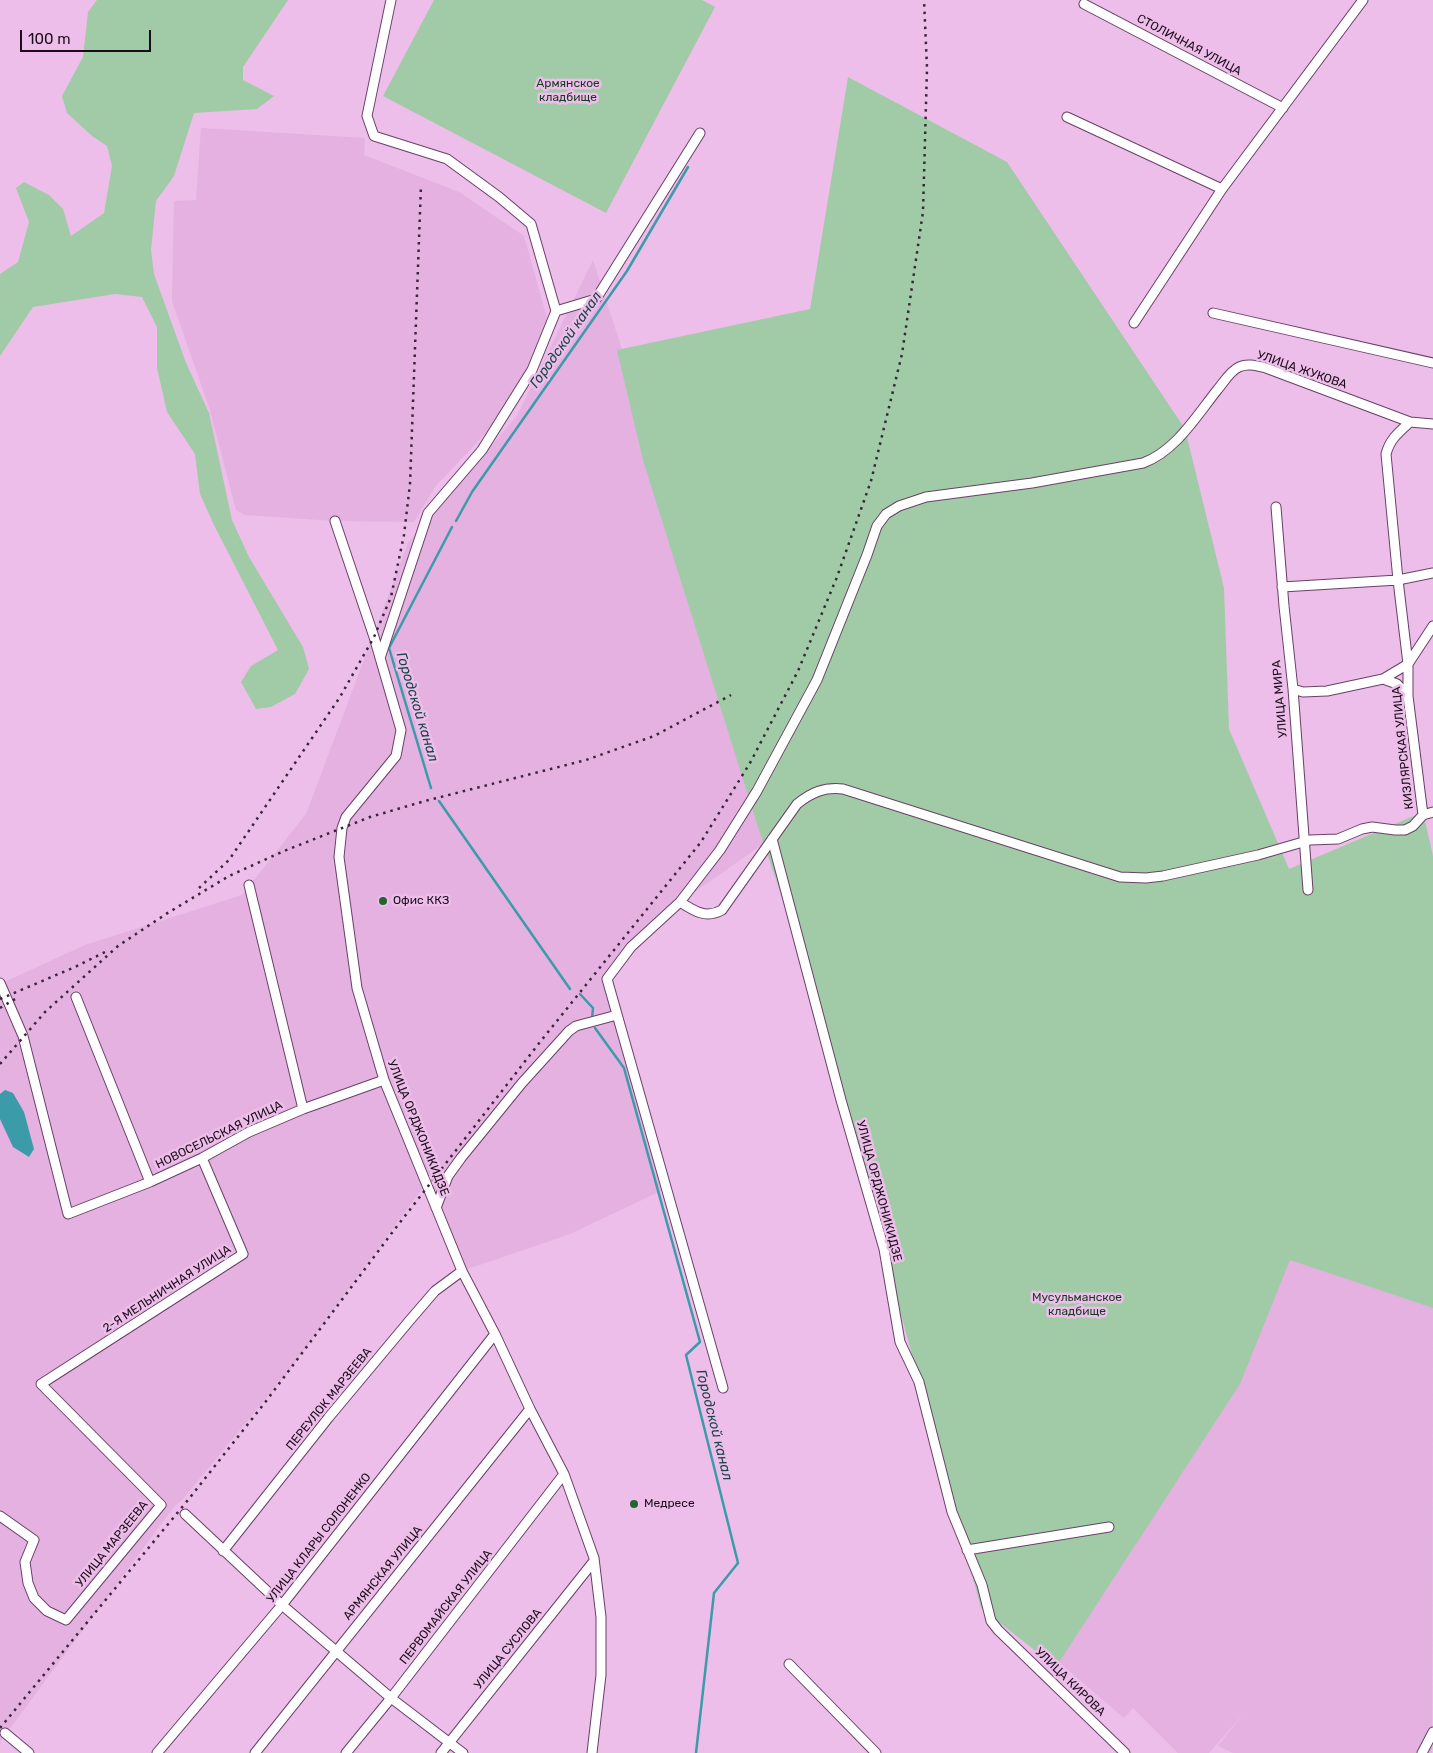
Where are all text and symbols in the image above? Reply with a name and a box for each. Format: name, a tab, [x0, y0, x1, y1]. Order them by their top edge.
street label: СТОЛИЧНАЯ УЛИЦА	[1134, 11, 1244, 79]
scale bar	[22, 20, 154, 52]
text: 100 m	[28, 30, 70, 48]
park label: Армянское кладбище	[536, 77, 600, 105]
water label: Городской канал	[527, 289, 605, 391]
street label: УЛИЦА ЖУКОВА	[1255, 348, 1349, 392]
water label: Городской канал	[392, 650, 442, 764]
street label: УЛИЦА МИРА	[1269, 660, 1291, 738]
street label: КИЗЛЯРСКАЯ УЛИЦА	[1389, 686, 1417, 810]
place label: Офис ККЗ	[393, 894, 449, 908]
marker: Офис ККЗ	[377, 895, 389, 907]
street label: УЛИЦА ОРДЖОНИКИДЗЕ	[384, 1058, 452, 1198]
street label: НОВОСЕЛЬСКАЯ УЛИЦА	[153, 1098, 285, 1172]
street label: УЛИЦА ОРДЖОНИКИДЗЕ	[853, 1119, 905, 1263]
street label: 2-Я МЕЛЬНИЧНАЯ УЛИЦА	[100, 1242, 234, 1336]
park label: Мусульманское кладбище	[1032, 1291, 1122, 1319]
street label: ПЕРЕУЛОК МАРЗЕЕВА	[283, 1345, 375, 1453]
water label: Городской канал	[692, 1368, 736, 1482]
street label: УЛИЦА КЛАРЫ СОЛОНЕНКО	[264, 1470, 374, 1606]
place label: Медресе	[644, 1497, 695, 1511]
street label: УЛИЦА МАРЗЕЕВА	[73, 1498, 151, 1590]
marker: Медресе	[628, 1498, 640, 1510]
street label: АРМЯНСКАЯ УЛИЦА	[341, 1523, 425, 1623]
street label: ПЕРВОМАЙСКАЯ УЛИЦА	[397, 1547, 495, 1667]
street label: УЛИЦА СУСЛОВА	[471, 1606, 545, 1692]
street label: УЛИЦА КИРОВА	[1032, 1645, 1108, 1719]

